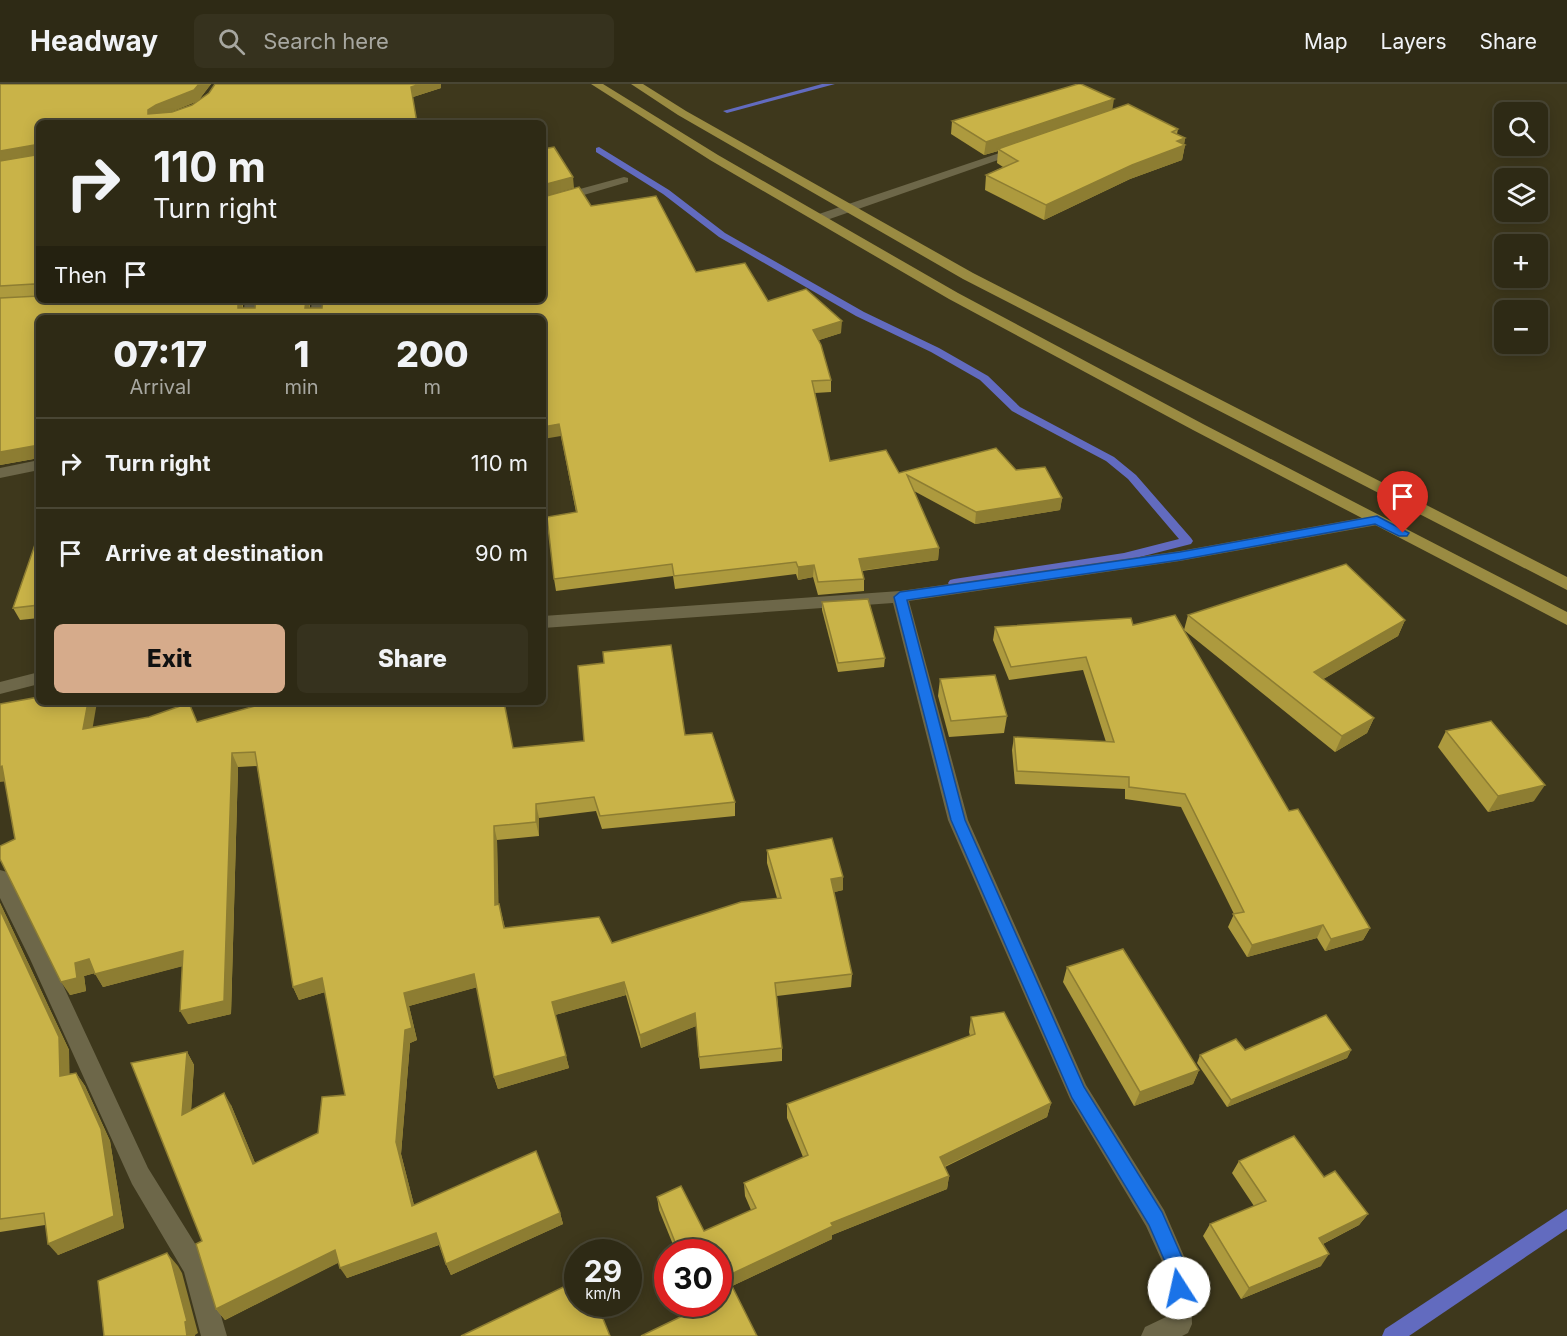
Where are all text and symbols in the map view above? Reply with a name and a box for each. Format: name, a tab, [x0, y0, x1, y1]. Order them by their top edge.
search box	[194, 14, 614, 68]
text: Headway	[30, 24, 158, 58]
icon: search	[215, 25, 248, 58]
text: Search here	[263, 28, 389, 54]
text: Map	[1304, 29, 1348, 54]
text: Layers	[1381, 29, 1447, 54]
text: Share	[1480, 29, 1537, 54]
map controls	[1494, 102, 1548, 354]
button: search	[1494, 102, 1548, 156]
text: 110 m	[153, 141, 266, 192]
icon: right	[54, 144, 132, 222]
button: layers	[1494, 168, 1548, 222]
text: Turn right	[153, 192, 277, 225]
button: +	[1494, 234, 1548, 288]
icon: arrive	[119, 258, 152, 291]
text: Then	[54, 262, 107, 288]
button: −	[1494, 300, 1548, 354]
text: 07:17	[113, 332, 207, 376]
text: 1	[294, 332, 310, 376]
text: 200	[396, 332, 469, 376]
text: Arrival	[129, 375, 191, 399]
text: min	[284, 375, 319, 399]
text: m	[424, 375, 441, 399]
icon: right	[54, 447, 87, 480]
text: Turn right	[105, 450, 211, 476]
text: 110 m	[471, 450, 528, 476]
pin	[1377, 471, 1428, 533]
icon: arrive	[1386, 480, 1419, 513]
icon: arrive	[54, 537, 87, 570]
text: Arrive at destination	[105, 540, 324, 566]
text: 90 m	[475, 540, 528, 566]
button: Exit	[54, 624, 285, 693]
button: Share	[297, 624, 528, 693]
speed limit sign: 30	[654, 1239, 732, 1317]
text: 29	[584, 1253, 622, 1289]
position arrow	[1147, 1256, 1211, 1320]
text: km/h	[585, 1284, 621, 1303]

